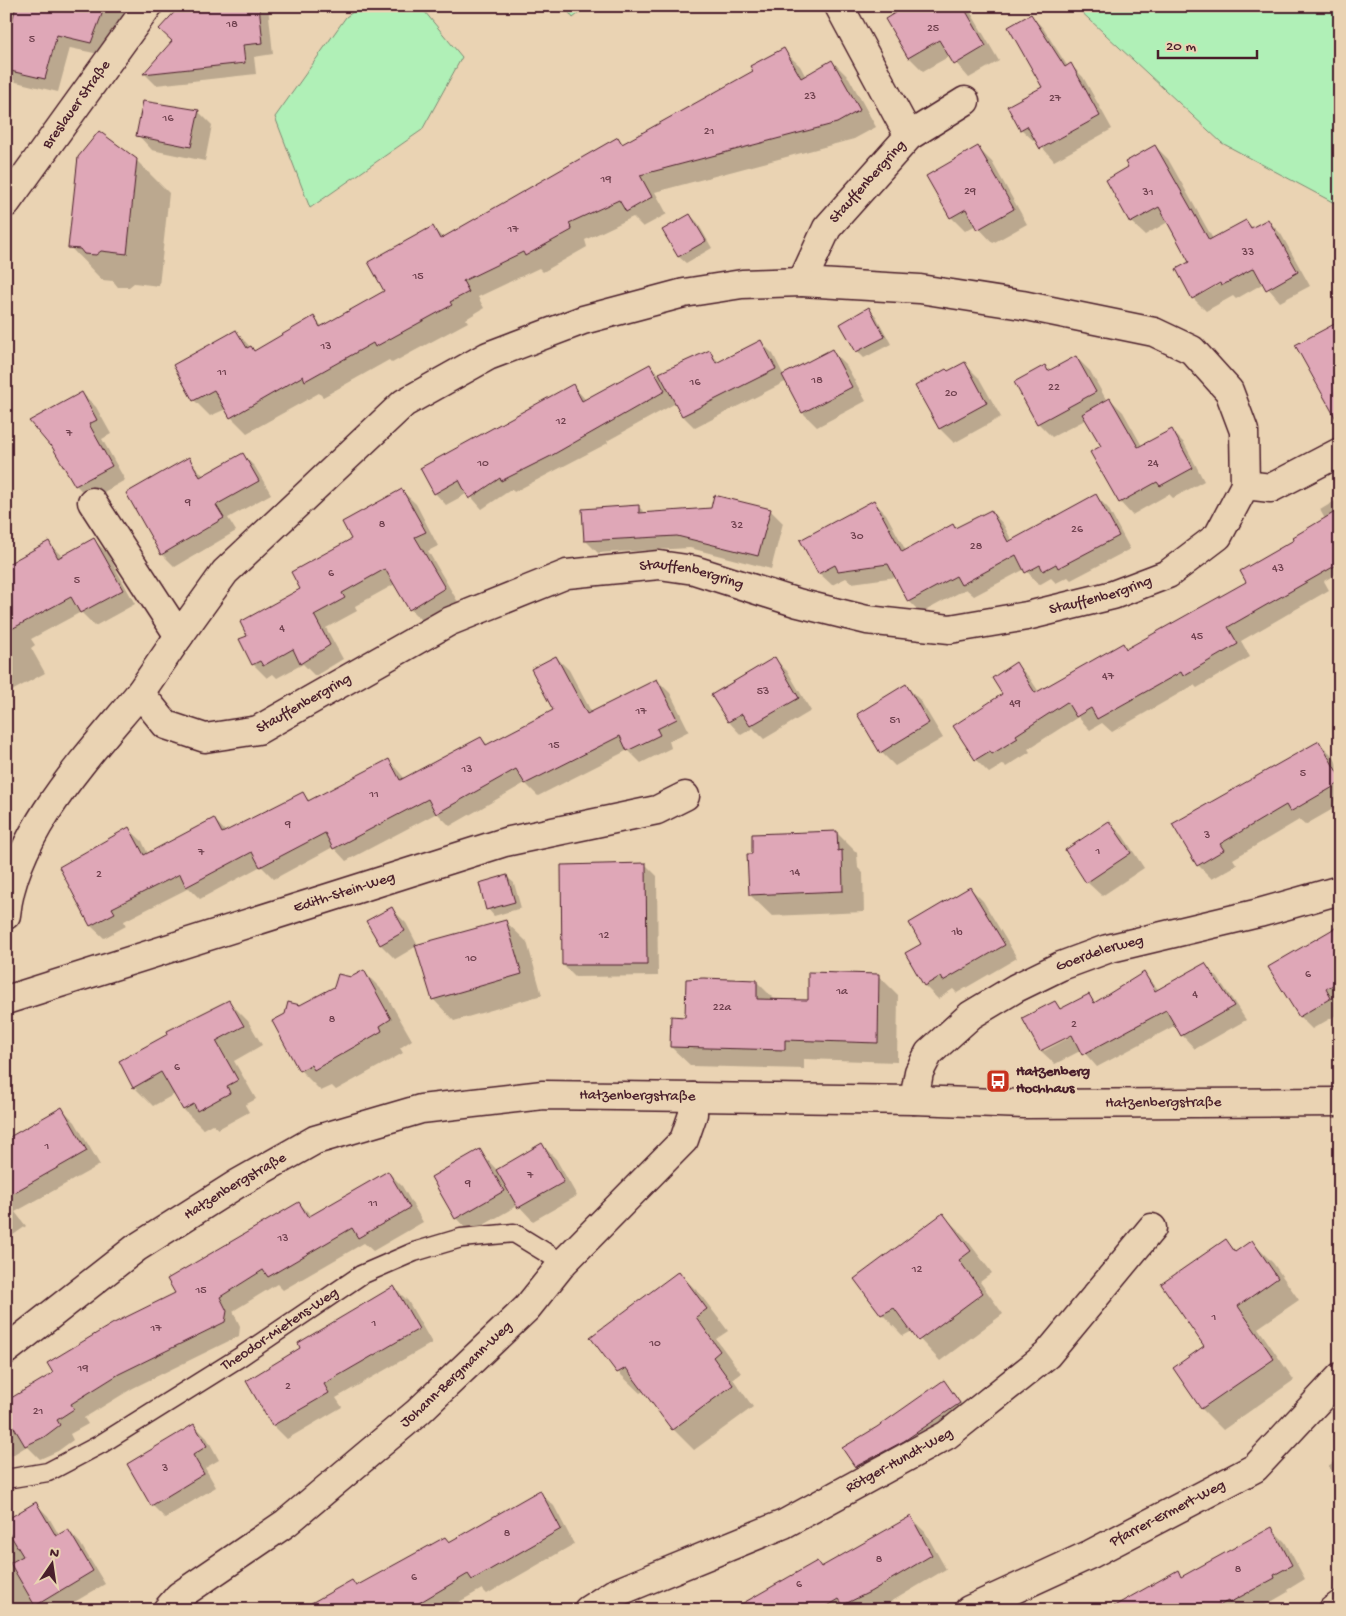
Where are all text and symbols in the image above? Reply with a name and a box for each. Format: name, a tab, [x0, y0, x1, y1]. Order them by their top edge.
house number: 18	[225, 18, 238, 32]
house number: 25	[927, 22, 939, 36]
scale bar	[1158, 28, 1257, 60]
house number: 5	[29, 33, 35, 47]
text: 20 m	[1166, 38, 1196, 56]
street label: Breslauer Straße	[38, 57, 115, 154]
house number: 23	[804, 90, 816, 104]
house number: 27	[1049, 92, 1062, 106]
house number: 16	[162, 112, 174, 126]
house number: 21	[704, 125, 715, 139]
street label: Stauffenbergring	[826, 137, 910, 227]
house number: 19	[600, 173, 611, 187]
house number: 29	[964, 185, 976, 199]
house number: 31	[1141, 186, 1154, 200]
house number: 17	[506, 223, 519, 237]
house number: 33	[1241, 246, 1254, 260]
house number: 15	[411, 270, 424, 284]
house number: 13	[319, 340, 332, 354]
house number: 11	[216, 366, 227, 380]
house number: 18	[810, 374, 823, 388]
house number: 16	[689, 376, 701, 390]
house number: 22	[1048, 381, 1060, 395]
house number: 20	[945, 387, 958, 401]
house number: 12	[555, 415, 566, 429]
house number: 7	[65, 427, 73, 441]
house number: 10	[476, 457, 489, 471]
house number: 24	[1147, 457, 1159, 471]
house number: 9	[184, 496, 191, 510]
house number: 8	[379, 518, 386, 532]
house number: 32	[730, 519, 743, 533]
house number: 26	[1071, 523, 1084, 537]
house number: 30	[849, 530, 864, 544]
house number: 28	[970, 540, 983, 554]
street label: Stauffenbergring	[639, 556, 746, 594]
house number: 43	[1272, 562, 1284, 576]
house number: 6	[328, 567, 335, 581]
street label: Stauffenbergring	[1047, 572, 1155, 619]
house number: 5	[74, 574, 80, 588]
house number: 4	[279, 622, 285, 636]
house number: 45	[1191, 630, 1203, 644]
street label: Stauffenbergring	[253, 670, 355, 738]
house number: 47	[1102, 670, 1115, 684]
house number: 53	[757, 685, 769, 699]
house number: 49	[1009, 697, 1021, 711]
house number: 17	[634, 705, 647, 719]
house number: 51	[889, 714, 901, 728]
house number: 15	[547, 739, 560, 753]
house number: 13	[460, 763, 473, 777]
house number: 5	[1300, 767, 1306, 781]
house number: 11	[368, 788, 379, 802]
house number: 9	[284, 818, 291, 832]
house number: 3	[1203, 829, 1210, 843]
house number: 1	[1095, 845, 1101, 859]
house number: 7	[197, 846, 205, 860]
house number: 14	[789, 866, 801, 880]
house number: 2	[96, 868, 102, 882]
street label: Edith-Stein-Weg	[292, 868, 397, 917]
house number: 1b	[950, 926, 963, 940]
house number: 12	[598, 929, 609, 943]
street label: Goerdelerweg	[1053, 932, 1145, 976]
house number: 10	[464, 952, 477, 966]
house number: 6	[1305, 968, 1312, 982]
house number: 1a	[835, 985, 848, 999]
house number: 4	[1192, 988, 1198, 1002]
house number: 22a	[713, 1001, 732, 1015]
house number: 8	[329, 1013, 336, 1027]
house number: 2	[1071, 1018, 1077, 1032]
house number: 6	[174, 1061, 181, 1075]
place label: Hatzenberg Hochhaus	[1016, 1063, 1090, 1098]
bus stop icon: Hatzenberg Hochhaus	[985, 1068, 1011, 1094]
street label: Hatzenbergstraße	[579, 1086, 696, 1106]
street label: Hatzenbergstraße	[1105, 1094, 1222, 1112]
house number: 1	[44, 1140, 50, 1154]
street label: Hatzenbergstraße	[181, 1149, 290, 1224]
house number: 7	[526, 1169, 534, 1183]
house number: 9	[464, 1177, 471, 1191]
house number: 11	[367, 1197, 378, 1211]
house number: 13	[276, 1232, 289, 1246]
house number: 12	[911, 1263, 922, 1277]
house number: 15	[194, 1284, 207, 1298]
street label: Theodor-Mietens-Weg	[217, 1284, 342, 1376]
house number: 1	[1211, 1311, 1217, 1325]
house number: 1	[371, 1317, 377, 1331]
street label: Johann-Bergmann-Weg	[397, 1318, 516, 1432]
house number: 17	[149, 1322, 162, 1336]
house number: 10	[648, 1337, 661, 1351]
house number: 19	[77, 1362, 88, 1376]
house number: 2	[285, 1380, 291, 1394]
house number: 21	[33, 1405, 44, 1419]
street label: Rötger-Hundt-Weg	[843, 1424, 957, 1498]
house number: 3	[161, 1462, 168, 1476]
street label: Pfarrer-Ermert-Weg	[1106, 1476, 1229, 1552]
house number: 8	[504, 1527, 511, 1541]
north arrow	[28, 1538, 78, 1588]
text: N	[48, 1544, 61, 1563]
house number: 8	[876, 1553, 883, 1567]
house number: 8	[1235, 1563, 1242, 1577]
house number: 6	[411, 1571, 418, 1585]
house number: 6	[796, 1578, 803, 1592]

